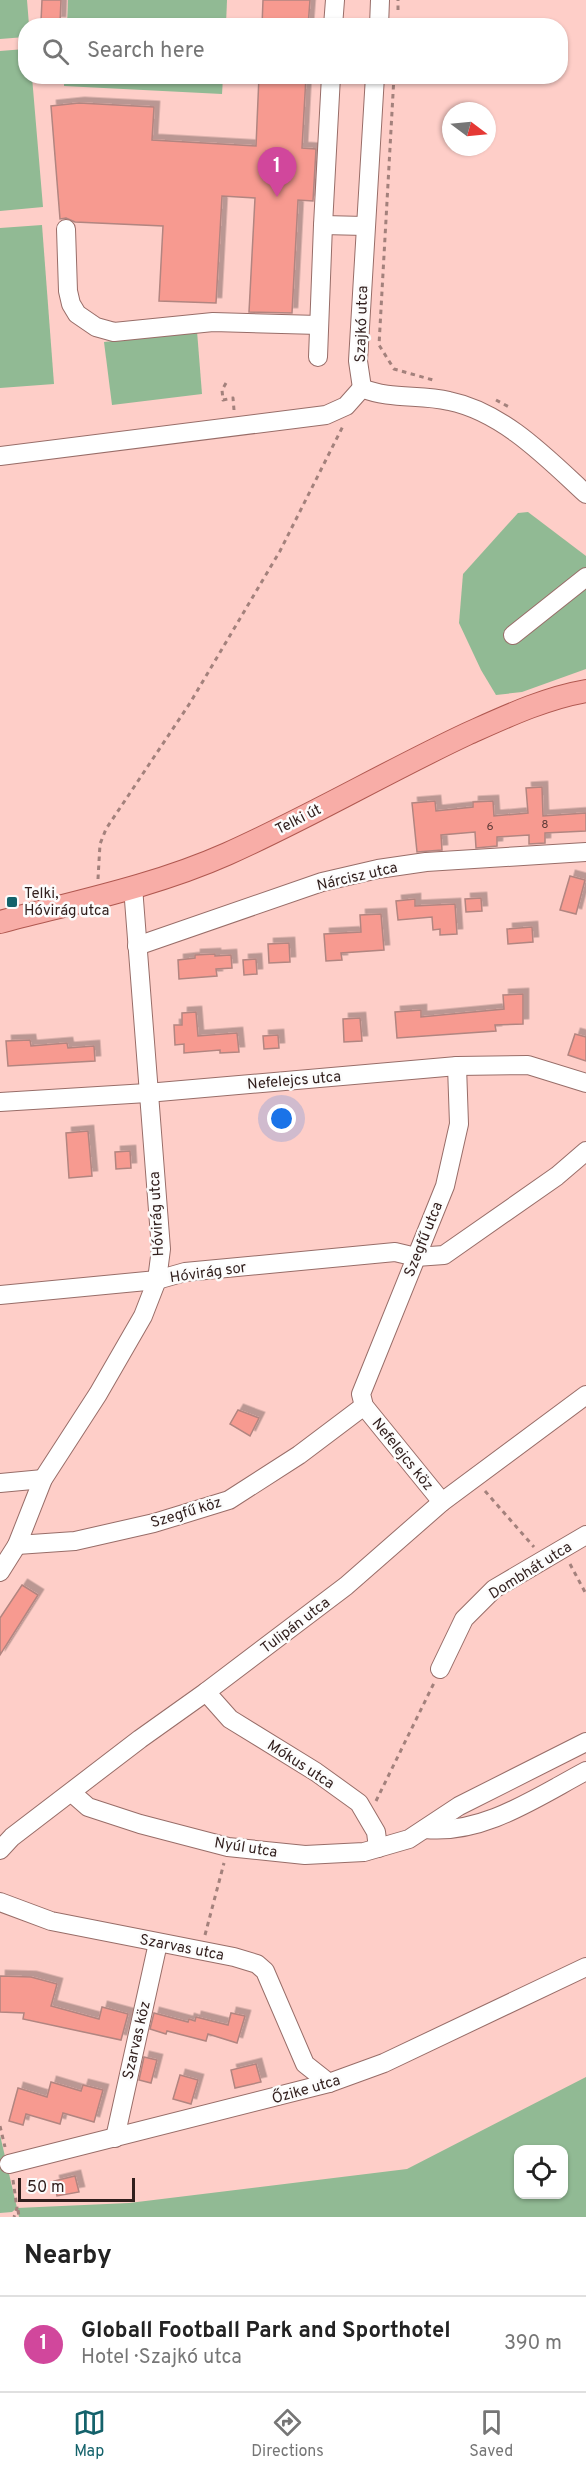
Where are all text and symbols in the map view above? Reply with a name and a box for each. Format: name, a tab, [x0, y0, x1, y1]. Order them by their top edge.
search box	[18, 18, 568, 84]
icon: search	[39, 35, 72, 68]
text: Search here	[87, 38, 205, 65]
north arrow	[442, 102, 496, 156]
pin: 1	[258, 148, 296, 197]
street label: Szajkó utca	[352, 285, 373, 363]
street label: Telki út	[273, 801, 325, 840]
house number: 8	[541, 817, 549, 833]
house number: 6	[486, 819, 494, 835]
street label: Nárcisz utca	[315, 859, 400, 896]
place label: Telki, Hóvirág utca	[24, 885, 109, 921]
marker: Telki, Hóvirág utca	[5, 895, 19, 909]
street label: Nefelejcs utca	[246, 1068, 342, 1095]
your location	[267, 1104, 296, 1133]
street label: Hóvirág utca	[146, 1171, 169, 1257]
street label: Szegfű utca	[401, 1199, 448, 1280]
street label: Hóvirág sor	[169, 1259, 248, 1288]
street label: Nefelejcs köz	[367, 1415, 437, 1495]
street label: Szegfű köz	[149, 1494, 224, 1533]
street label: Dombhát utca	[486, 1538, 576, 1604]
street label: Tulipán utca	[257, 1594, 334, 1658]
street label: Mókus utca	[263, 1736, 337, 1794]
street label: Nyúl utca	[213, 1834, 279, 1863]
street label: Szarvas utca	[138, 1931, 226, 1966]
street label: Szarvas köz	[119, 1999, 156, 2081]
street label: Őzike utca	[269, 2070, 343, 2109]
map controls	[514, 2145, 568, 2199]
button: locate	[514, 2145, 568, 2199]
scale bar	[18, 2175, 135, 2202]
text: 50 m	[27, 2178, 65, 2198]
text: Nearby	[24, 2240, 112, 2273]
text: Globall Football Park and Sporthotel	[81, 2318, 451, 2345]
text: 1	[40, 2331, 48, 2357]
text: 390 m	[504, 2331, 562, 2357]
text: Hotel · Szajkó utca	[81, 2345, 242, 2371]
tab: Map	[73, 2406, 106, 2462]
tab: Directions	[251, 2406, 324, 2462]
tab: Saved	[469, 2406, 513, 2462]

